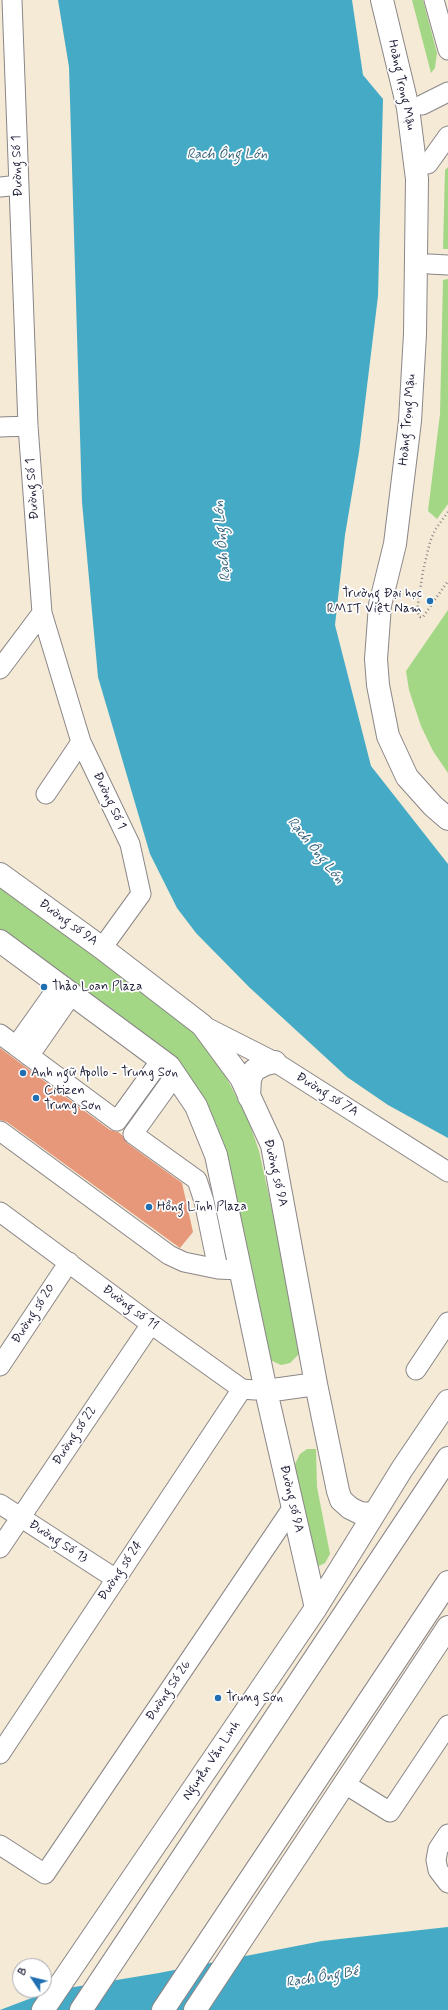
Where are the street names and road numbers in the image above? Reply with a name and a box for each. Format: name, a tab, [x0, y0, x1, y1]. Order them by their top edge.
street label: Hoàng Trọng Mậu	[384, 38, 418, 132]
street label: Đường Số 1	[9, 135, 27, 197]
street label: Hoàng Trọng Mậu	[396, 373, 420, 467]
street label: Đường Số 1	[23, 458, 43, 520]
street label: Đường Số 1	[89, 770, 129, 832]
street label: Đường số 9A	[35, 896, 101, 950]
street label: Đường số 7A	[293, 1070, 361, 1120]
street label: Đường số 9A	[260, 1138, 290, 1208]
street label: Đường số 20	[9, 1281, 59, 1347]
street label: Đường số 11	[99, 1282, 161, 1334]
street label: Đường số 22	[50, 1404, 100, 1468]
street label: Đường số 9A	[276, 1464, 306, 1534]
street label: Đường Số 13	[26, 1517, 90, 1567]
street label: Đường số 24	[95, 1538, 147, 1604]
street label: Đường Số 26	[143, 1658, 195, 1724]
street label: Nguyễn Văn Linh	[180, 1718, 244, 1804]

